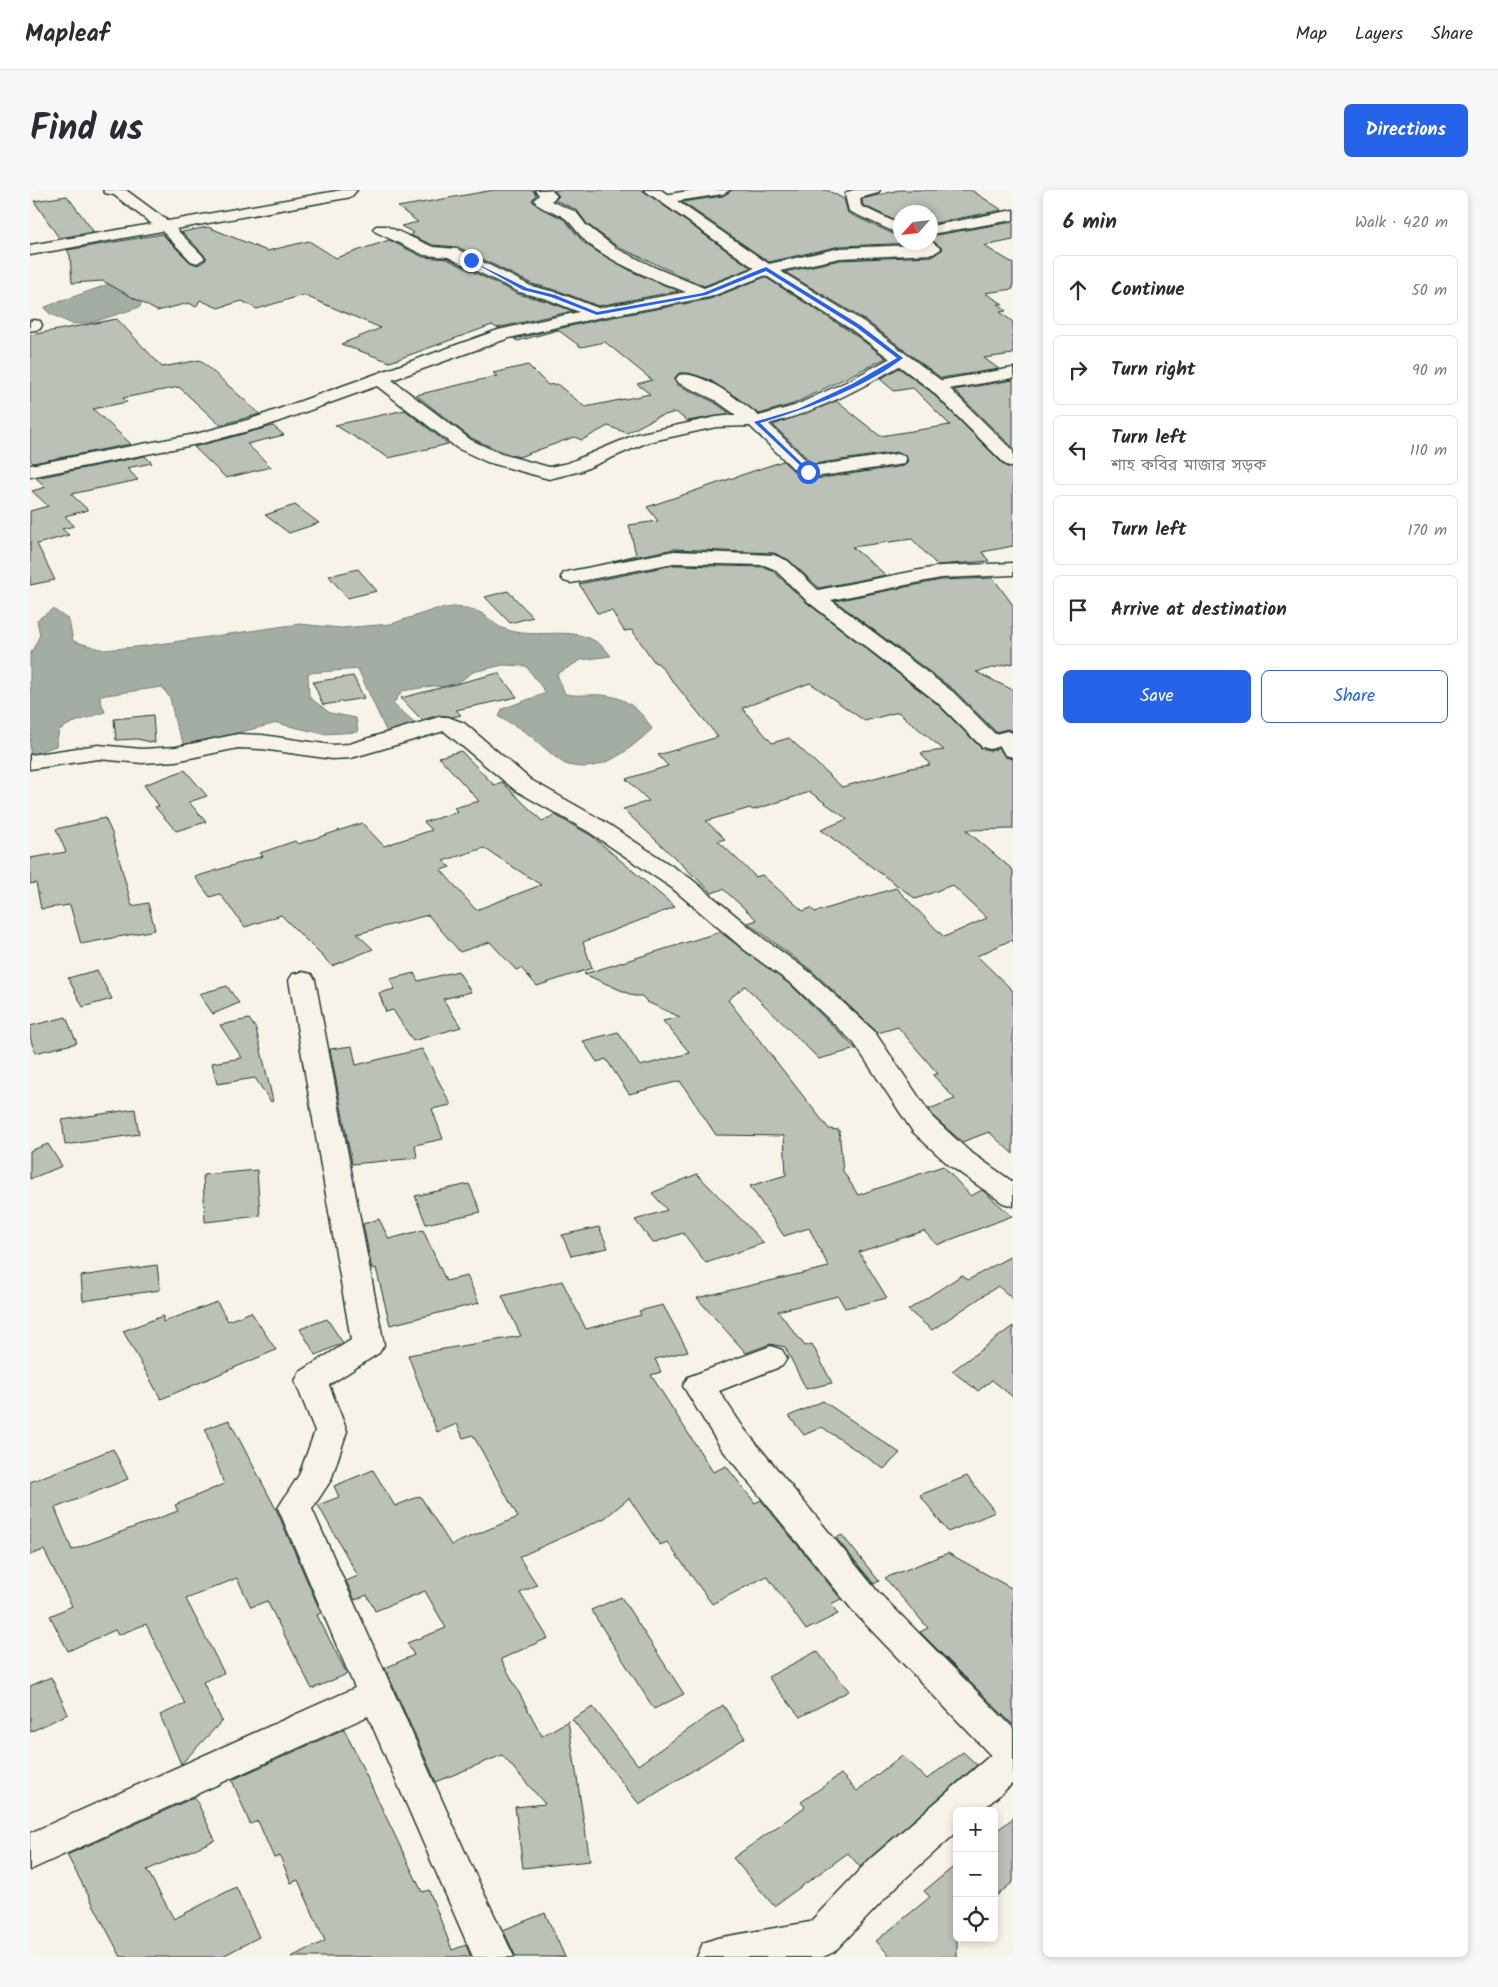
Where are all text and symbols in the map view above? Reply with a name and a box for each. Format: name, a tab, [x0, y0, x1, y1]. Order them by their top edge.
text: Mapleaf	[25, 15, 109, 54]
text: Map	[1296, 20, 1327, 49]
text: Layers	[1355, 20, 1403, 49]
text: Share	[1431, 20, 1473, 49]
text: Find us	[30, 102, 143, 158]
button: Directions	[1344, 104, 1468, 157]
north arrow	[893, 205, 938, 250]
text: 6 min	[1063, 206, 1117, 239]
text: Walk · 420 m	[1355, 210, 1448, 235]
route end	[460, 249, 483, 272]
text: Continue	[1111, 275, 1184, 305]
icon: ahead	[1064, 276, 1092, 304]
text: 50 m	[1411, 278, 1447, 303]
text: Turn right	[1111, 355, 1196, 385]
icon: right	[1064, 356, 1092, 384]
text: 90 m	[1412, 358, 1447, 383]
text: Turn left	[1111, 423, 1186, 453]
icon: left	[1064, 436, 1092, 464]
text: 110 m	[1410, 438, 1447, 463]
text: শাহ কবির মাজার সড়ক	[1111, 453, 1266, 478]
route start	[797, 461, 820, 484]
text: Turn left	[1111, 515, 1186, 545]
icon: left	[1064, 516, 1092, 544]
text: 170 m	[1407, 518, 1447, 543]
text: Arrive at destination	[1111, 595, 1287, 625]
icon: arrive	[1064, 596, 1092, 624]
button: Save	[1063, 670, 1251, 723]
button: Share	[1261, 670, 1448, 723]
map controls	[953, 1807, 998, 1942]
button: +	[953, 1807, 998, 1852]
button: −	[953, 1852, 998, 1897]
button: locate	[953, 1897, 998, 1942]

